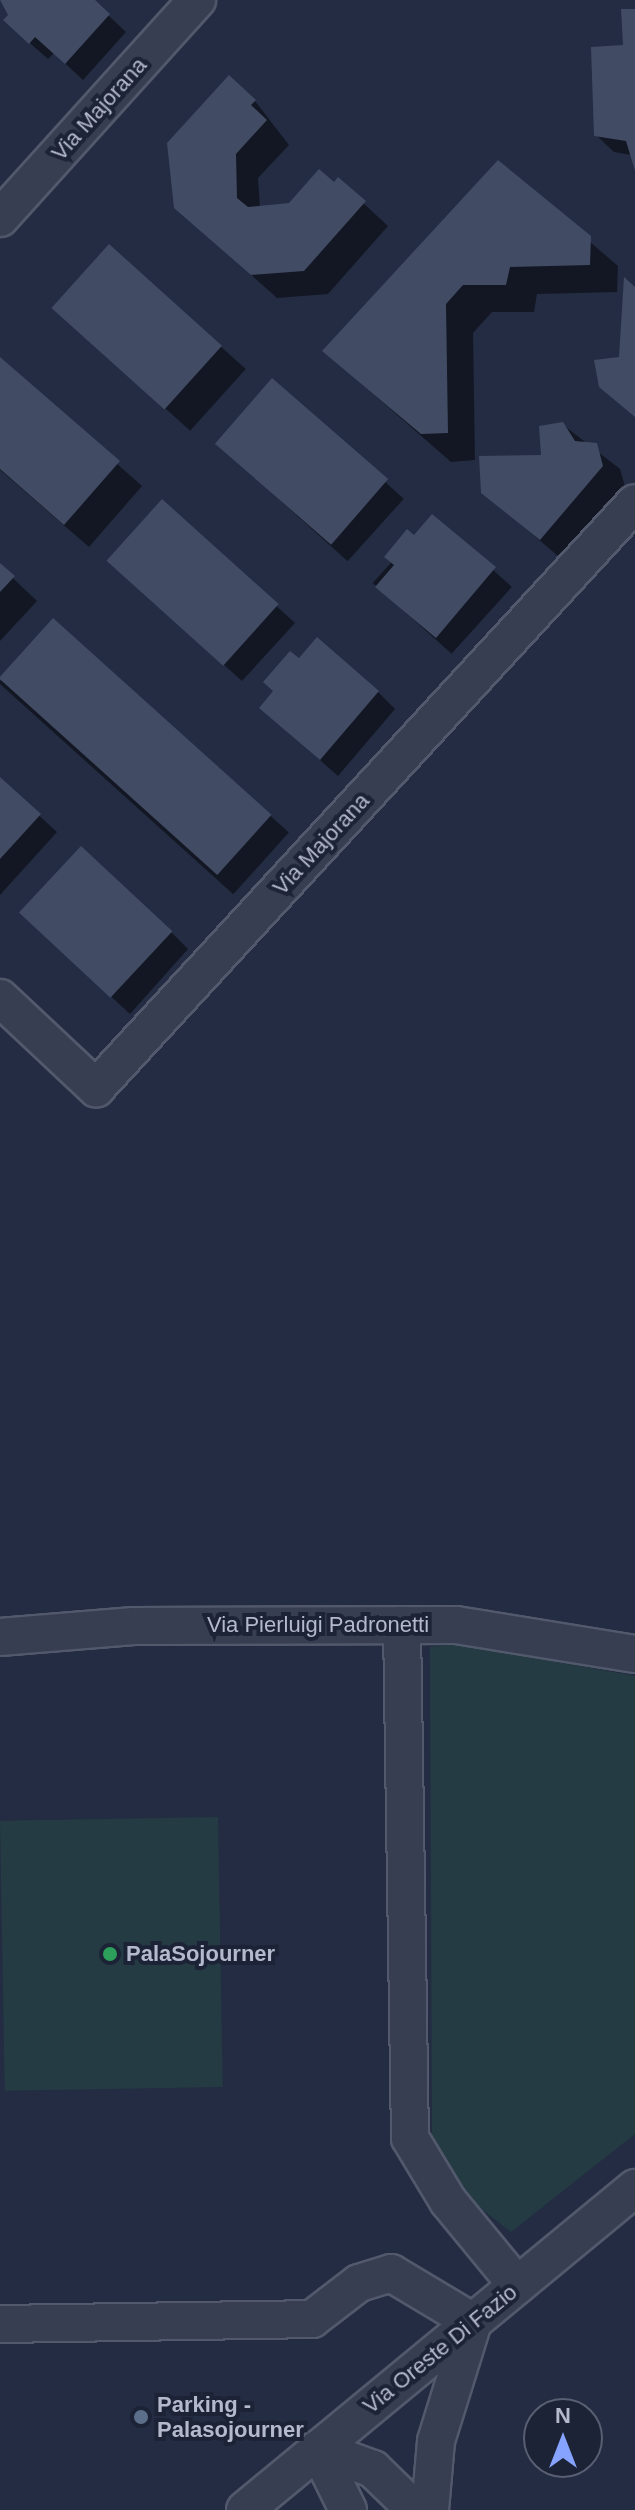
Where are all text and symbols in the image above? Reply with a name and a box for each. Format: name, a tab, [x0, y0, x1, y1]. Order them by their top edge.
street label: Via Majorana	[46, 52, 152, 166]
street label: Via Majorana	[267, 788, 375, 900]
street label: Via Pierluigi Padronetti	[207, 1612, 429, 1638]
place label: PalaSojourner	[126, 1941, 275, 1967]
marker: PalaSojourner	[101, 1945, 119, 1963]
street label: Via Oreste Di Fazio	[358, 2279, 522, 2419]
place label: Parking - Palasojourner	[157, 2391, 304, 2442]
north arrow	[523, 2398, 603, 2478]
text: N	[555, 2403, 571, 2428]
marker: Parking - Palasojourner	[132, 2408, 150, 2426]

